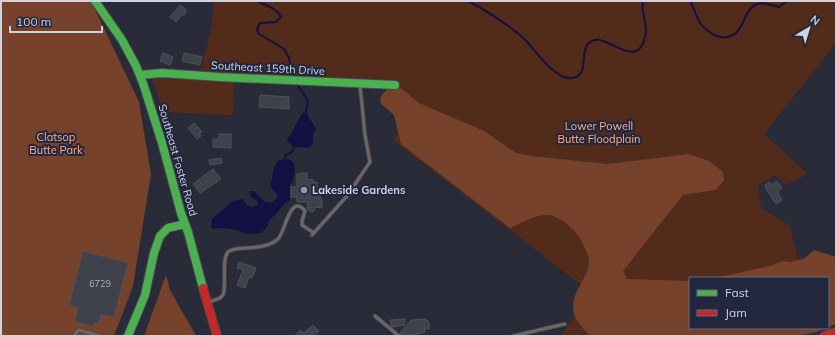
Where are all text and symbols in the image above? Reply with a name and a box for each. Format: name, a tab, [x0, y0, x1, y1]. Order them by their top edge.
scale bar	[10, 8, 102, 34]
north arrow	[789, 8, 829, 48]
text: N	[808, 12, 823, 28]
text: 100 m	[16, 14, 51, 29]
street label: Southeast 159th Drive	[211, 58, 325, 78]
street label: Southeast Foster Road	[155, 102, 201, 218]
park label: Lower Powell Butte Floodplain	[557, 119, 641, 146]
park label: Clatsop Butte Park	[29, 130, 83, 157]
place label: Lakeside Gardens	[312, 183, 406, 197]
marker: Lakeside Gardens	[299, 185, 309, 195]
legend	[689, 277, 829, 329]
house number: 6729	[89, 278, 111, 289]
text: Fast	[725, 285, 749, 300]
text: Jam	[725, 305, 747, 320]

